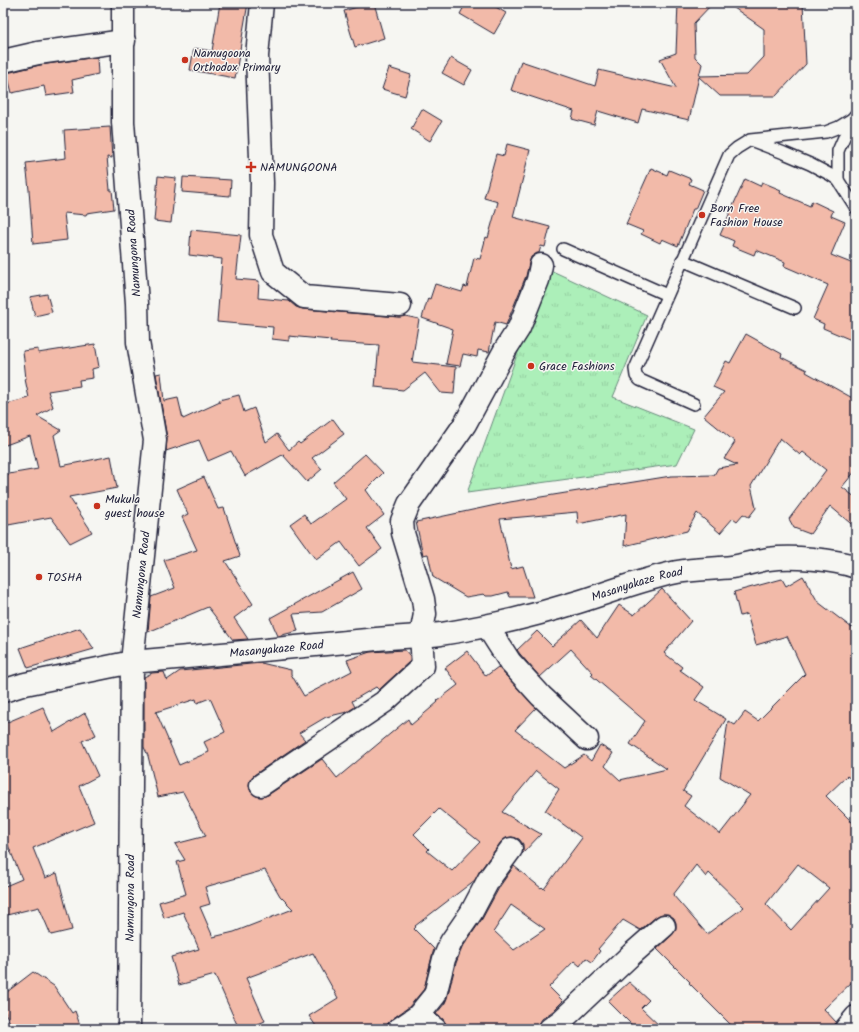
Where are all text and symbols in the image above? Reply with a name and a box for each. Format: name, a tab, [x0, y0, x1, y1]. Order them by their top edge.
place label: Namugoona Orthodox Primary	[193, 44, 281, 77]
marker: Namugoona Orthodox Primary	[180, 55, 190, 65]
place label: NAMUNGOONA	[260, 158, 338, 177]
marker: NAMUNGOONA	[245, 161, 257, 173]
place label: Born Free Fashion House	[710, 199, 783, 232]
street label: Namungona Road	[121, 208, 147, 297]
marker: Born Free Fashion House	[697, 210, 707, 220]
place label: Grace Fashions	[539, 357, 615, 376]
marker: Grace Fashions	[526, 361, 536, 371]
place label: Mukula guest house	[104, 490, 165, 523]
marker: Mukula guest house	[92, 501, 102, 511]
street label: Namungona Road	[127, 529, 155, 619]
street label: Masanyakaze Road	[589, 562, 685, 607]
place label: TOSHA	[47, 568, 82, 587]
marker: TOSHA	[34, 572, 44, 582]
street label: Masanyakaze Road	[228, 635, 325, 663]
street label: Namungona Road	[120, 853, 140, 942]

